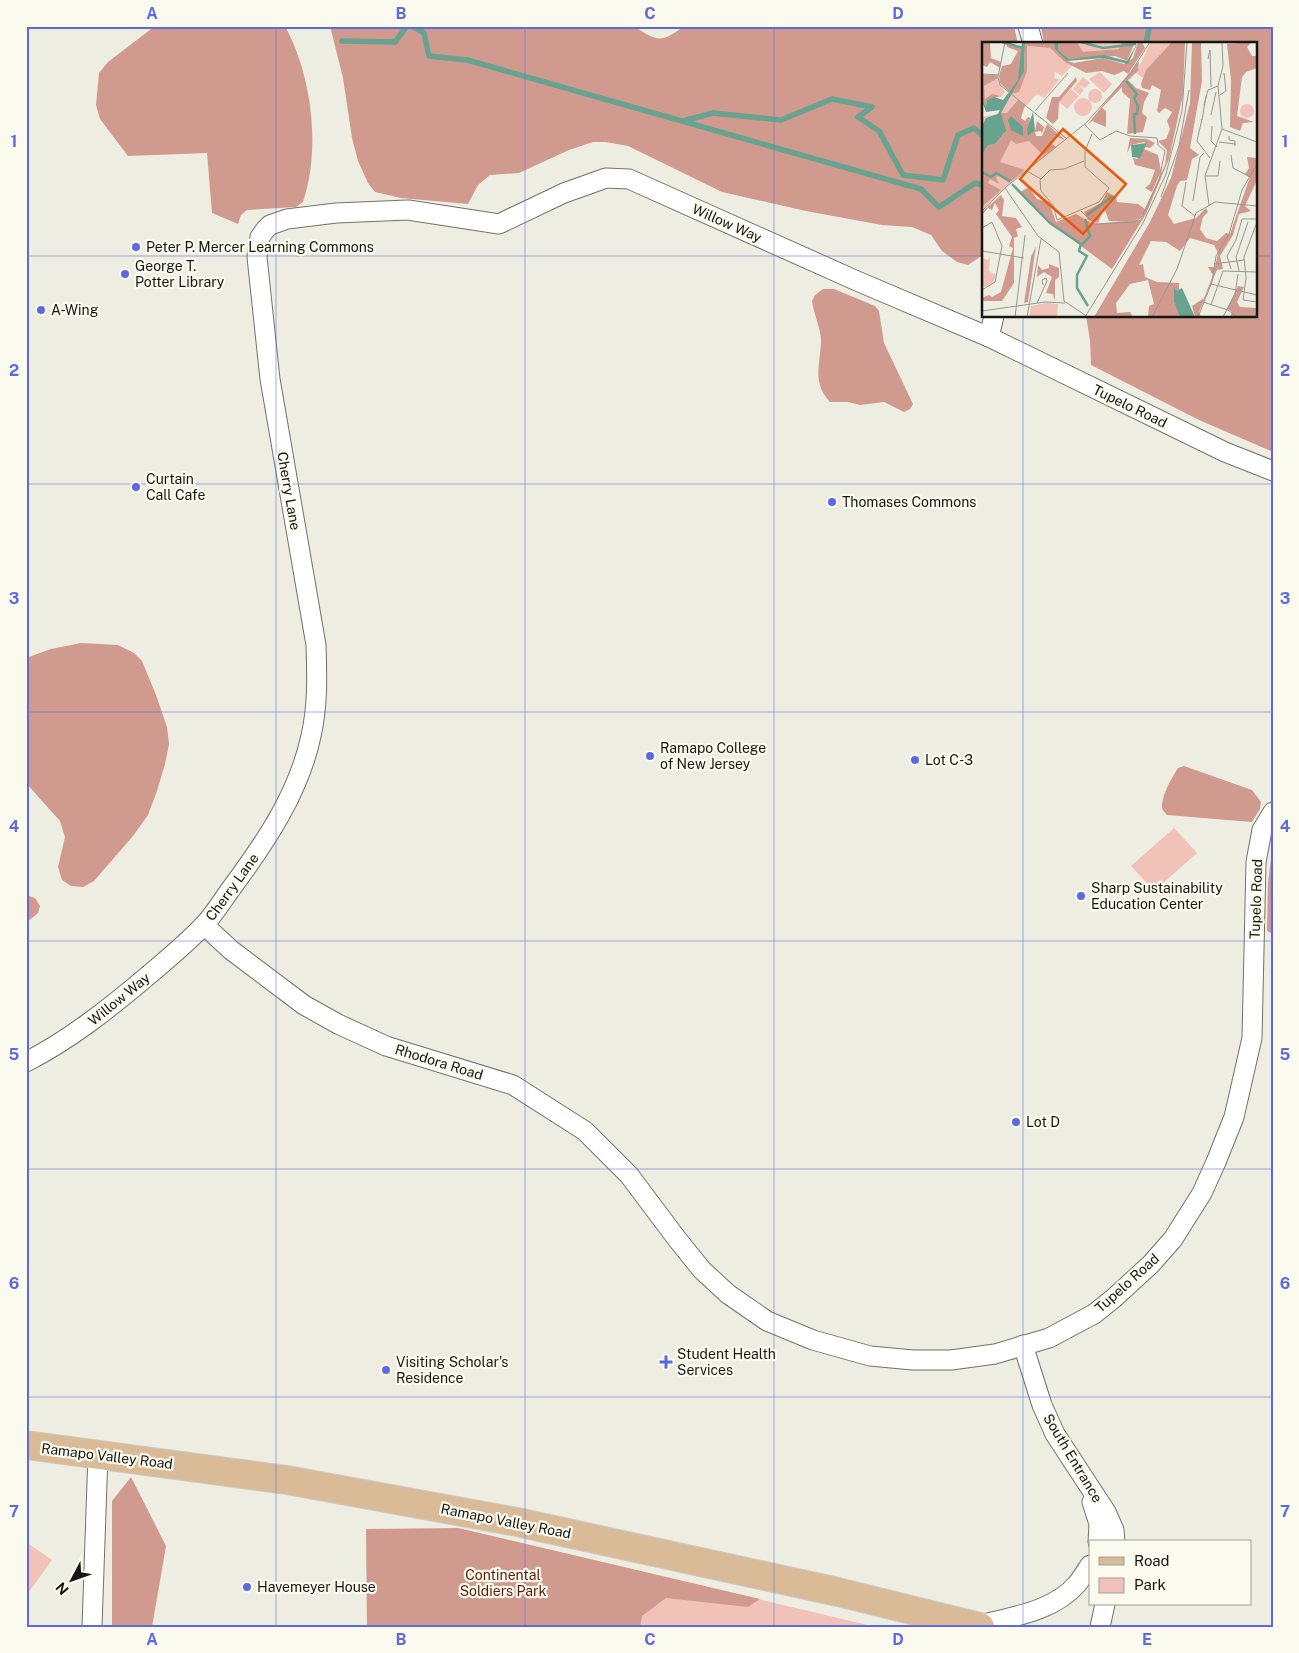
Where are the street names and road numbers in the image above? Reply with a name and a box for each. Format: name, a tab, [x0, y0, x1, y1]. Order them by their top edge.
street label: Willow Way	[690, 201, 765, 246]
street label: Tupelo Road	[1090, 381, 1170, 431]
street label: Cherry Lane	[274, 451, 304, 531]
street label: Cherry Lane	[202, 850, 262, 924]
street label: Tupelo Road	[1247, 859, 1265, 939]
street label: Willow Way	[85, 969, 153, 1029]
street label: Rhodora Road	[393, 1041, 485, 1083]
street label: Tupelo Road	[1092, 1250, 1162, 1316]
street label: South Entrance	[1040, 1411, 1106, 1505]
street label: Ramapo Valley Road	[40, 1440, 174, 1472]
street label: Ramapo Valley Road	[439, 1501, 573, 1541]

